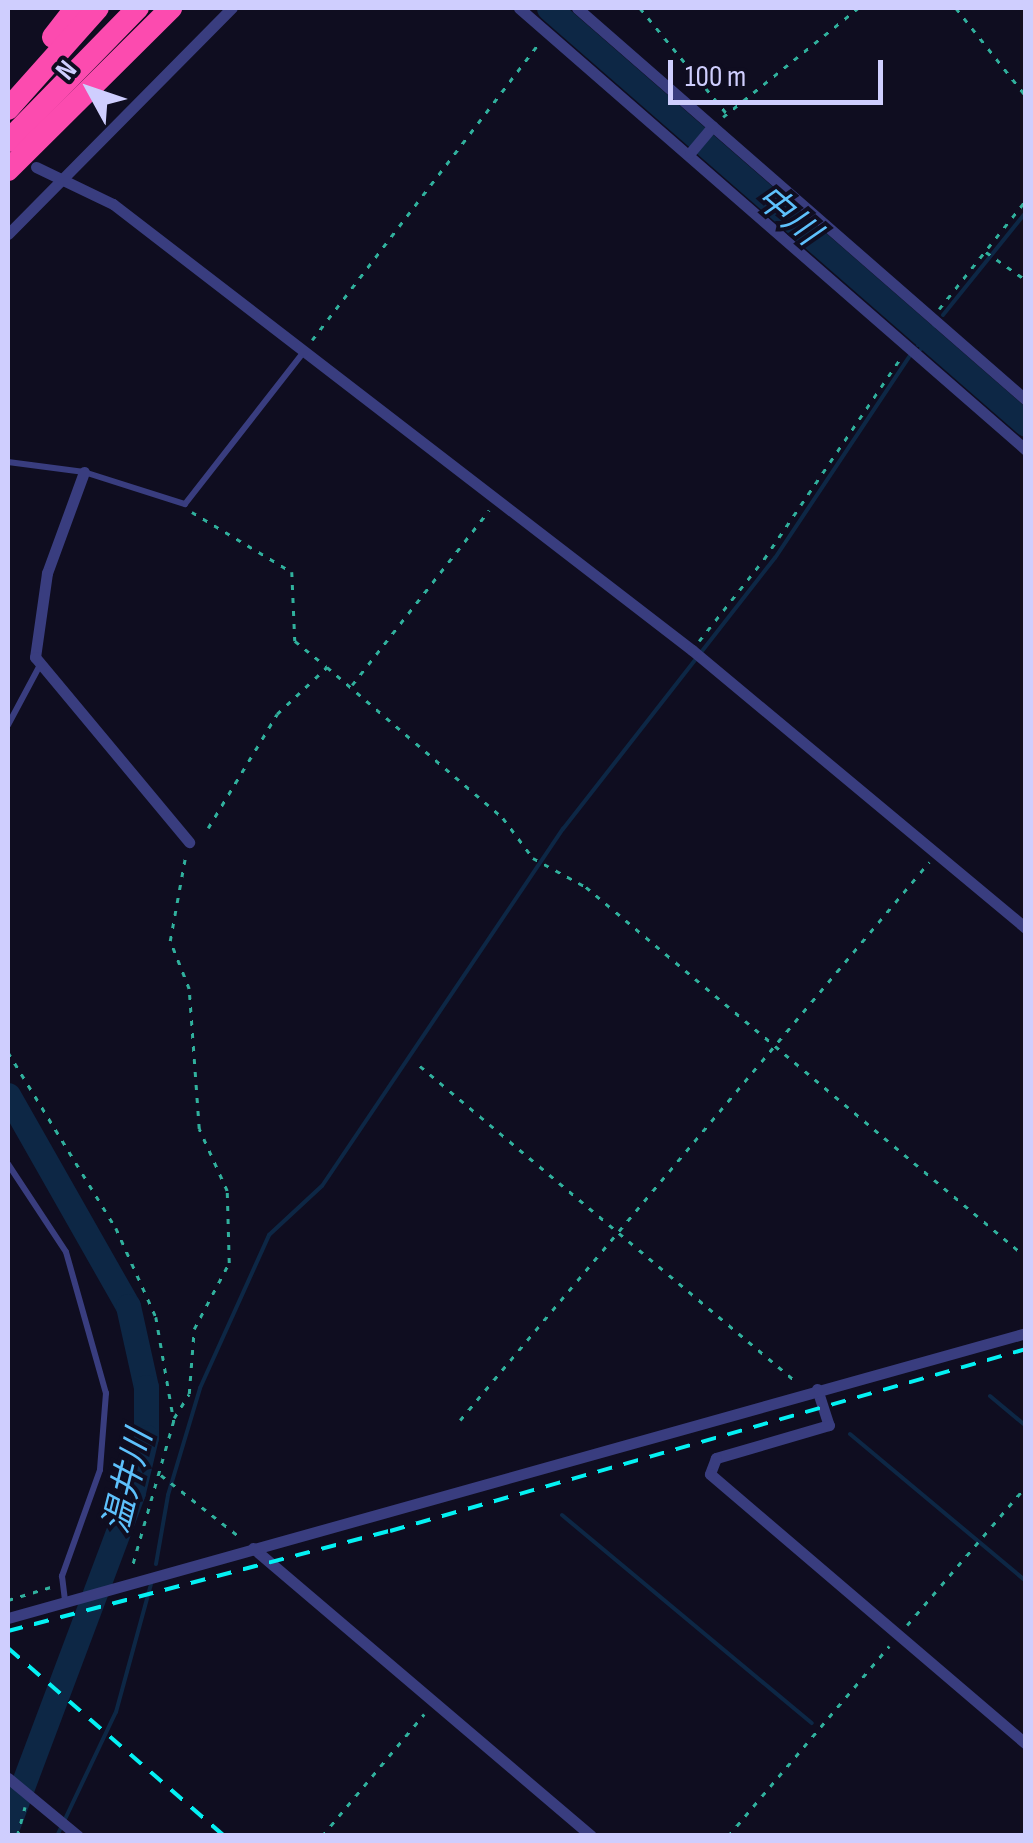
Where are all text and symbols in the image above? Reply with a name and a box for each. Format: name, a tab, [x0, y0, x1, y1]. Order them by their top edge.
north arrow	[40, 40, 140, 140]
scale bar	[673, 40, 888, 102]
text: N	[49, 54, 84, 87]
text: 100 m	[685, 59, 746, 95]
water label: 中川	[747, 177, 827, 255]
water label: 温井川	[96, 1426, 162, 1538]

